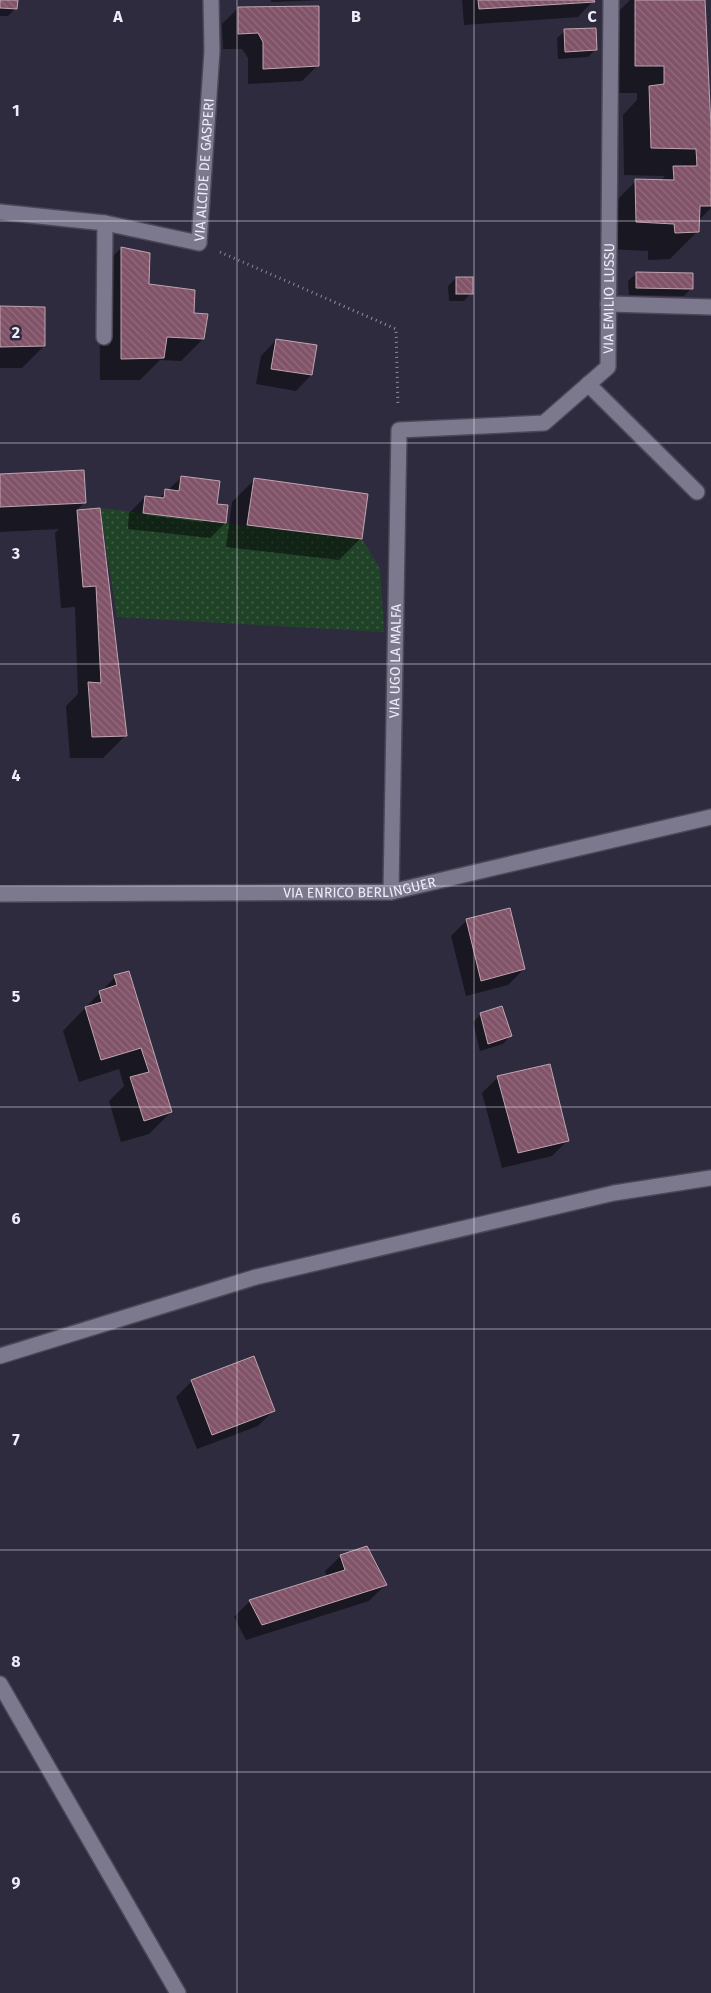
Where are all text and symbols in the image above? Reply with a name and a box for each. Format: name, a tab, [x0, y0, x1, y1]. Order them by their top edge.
text: A	[112, 7, 123, 26]
text: B	[351, 7, 361, 26]
text: C	[587, 7, 597, 26]
street label: VIA ALCIDE DE GASPERI	[191, 98, 217, 242]
text: 1	[12, 101, 20, 120]
street label: VIA EMILIO LUSSU	[600, 243, 618, 354]
text: 2	[12, 323, 20, 342]
text: 3	[11, 544, 20, 563]
street label: VIA UGO LA MALFA	[386, 604, 404, 718]
text: 4	[11, 766, 21, 785]
street label: VIA ENRICO BERLINGUER	[283, 873, 438, 901]
text: 5	[12, 987, 21, 1006]
text: 6	[11, 1209, 21, 1228]
text: 7	[12, 1430, 20, 1449]
text: 8	[11, 1652, 21, 1671]
text: 9	[12, 1873, 21, 1892]

